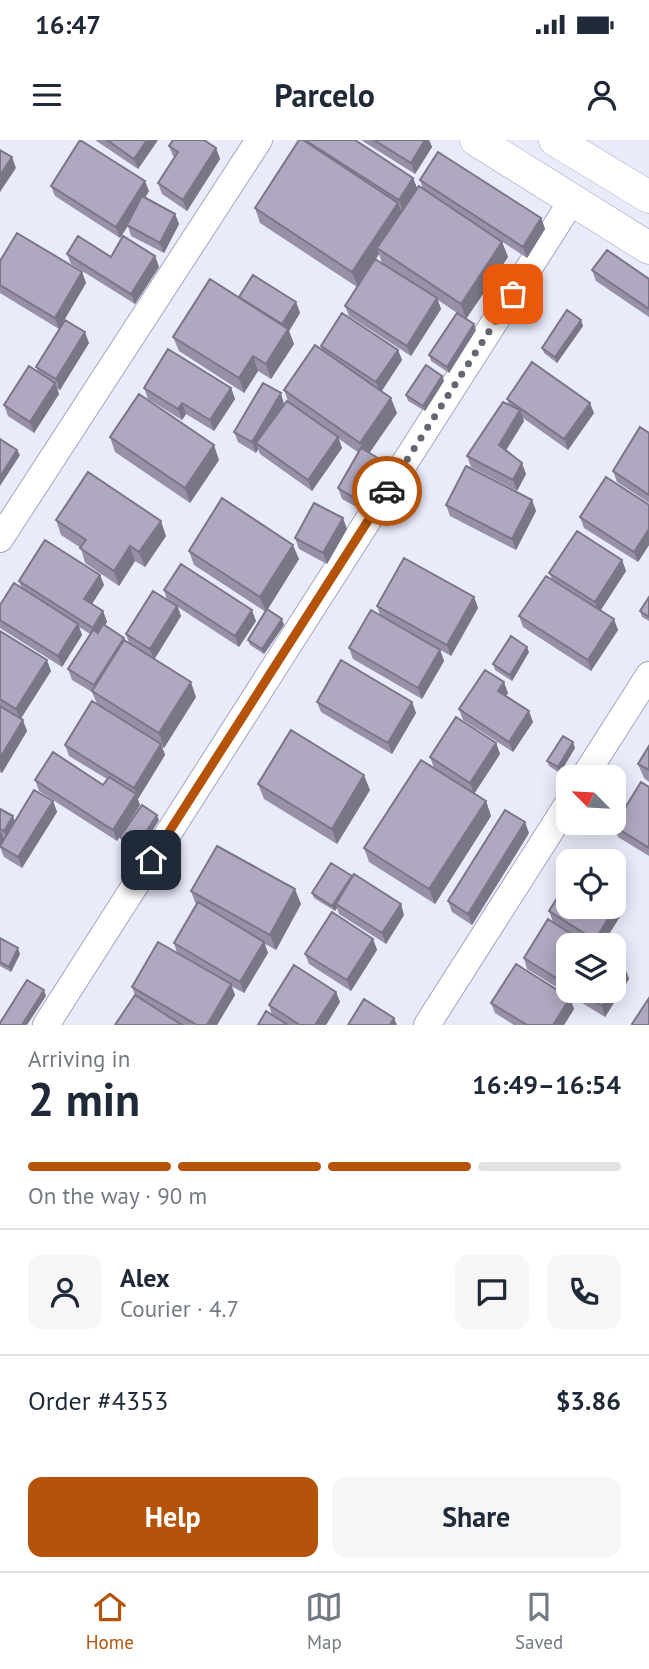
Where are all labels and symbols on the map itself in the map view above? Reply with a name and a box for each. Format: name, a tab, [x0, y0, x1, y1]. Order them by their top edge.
pin	[483, 264, 543, 324]
courier	[352, 456, 422, 526]
north arrow	[556, 765, 626, 835]
pin	[121, 830, 181, 890]

